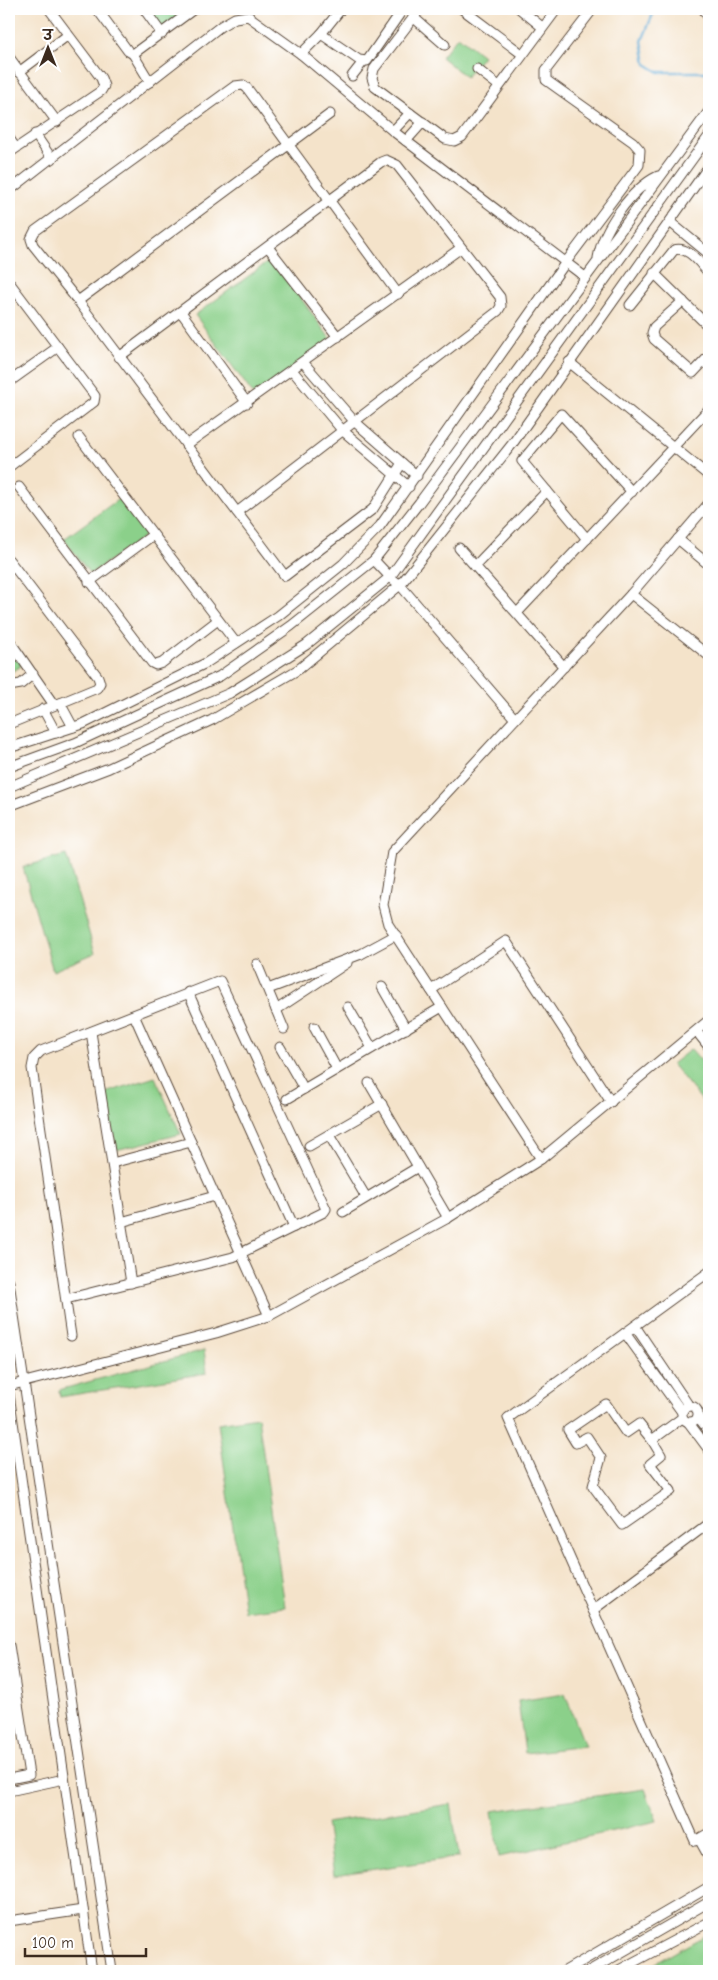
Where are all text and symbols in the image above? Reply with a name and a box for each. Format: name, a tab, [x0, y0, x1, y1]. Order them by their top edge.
north arrow	[22, 22, 72, 72]
text: उ	[41, 27, 54, 44]
scale bar	[25, 1925, 146, 1957]
text: 100 m	[32, 1934, 74, 1952]

